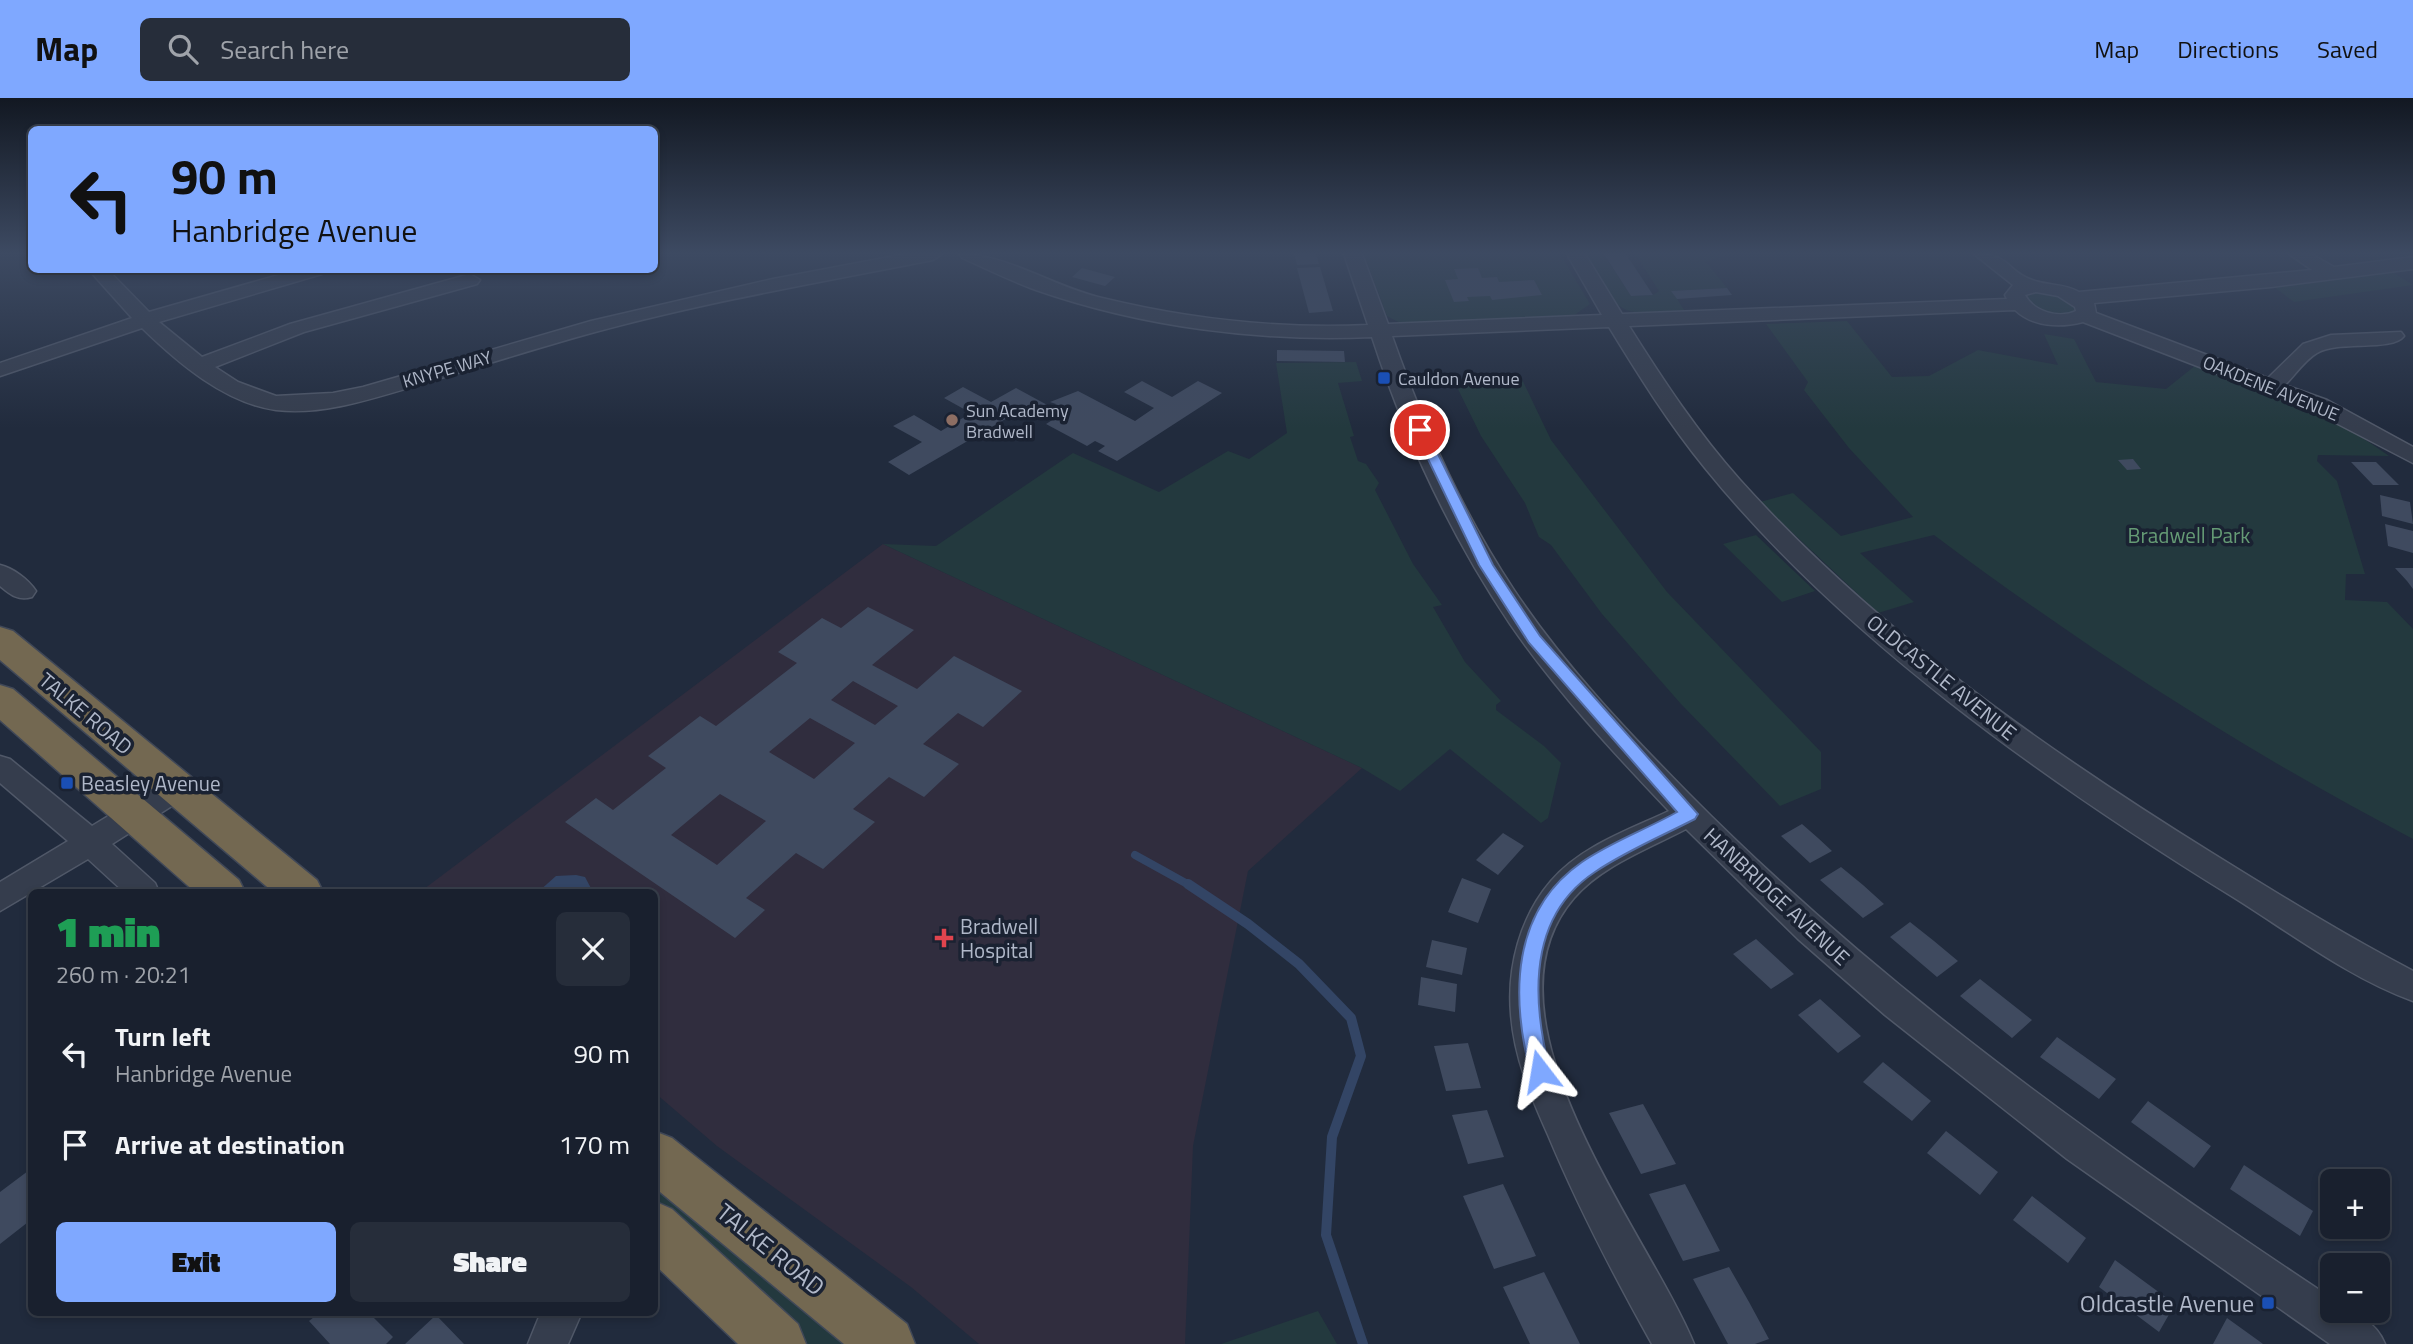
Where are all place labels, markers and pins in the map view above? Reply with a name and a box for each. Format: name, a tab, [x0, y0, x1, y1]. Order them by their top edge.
place label: Cauldon Avenue	[1398, 365, 1519, 392]
marker: Cauldon Avenue	[1376, 370, 1392, 386]
place label: Sun Academy Bradwell	[966, 397, 1069, 445]
pin	[1390, 400, 1450, 460]
marker: Sun Academy Bradwell	[944, 412, 960, 428]
place label: Beasley Avenue	[81, 767, 221, 799]
marker: Beasley Avenue	[59, 775, 75, 791]
place label: Bradwell Hospital	[960, 910, 1038, 966]
marker: Bradwell Hospital	[934, 928, 954, 948]
place label: Oldcastle Avenue	[2080, 1285, 2254, 1321]
marker: Oldcastle Avenue	[2260, 1295, 2276, 1311]

